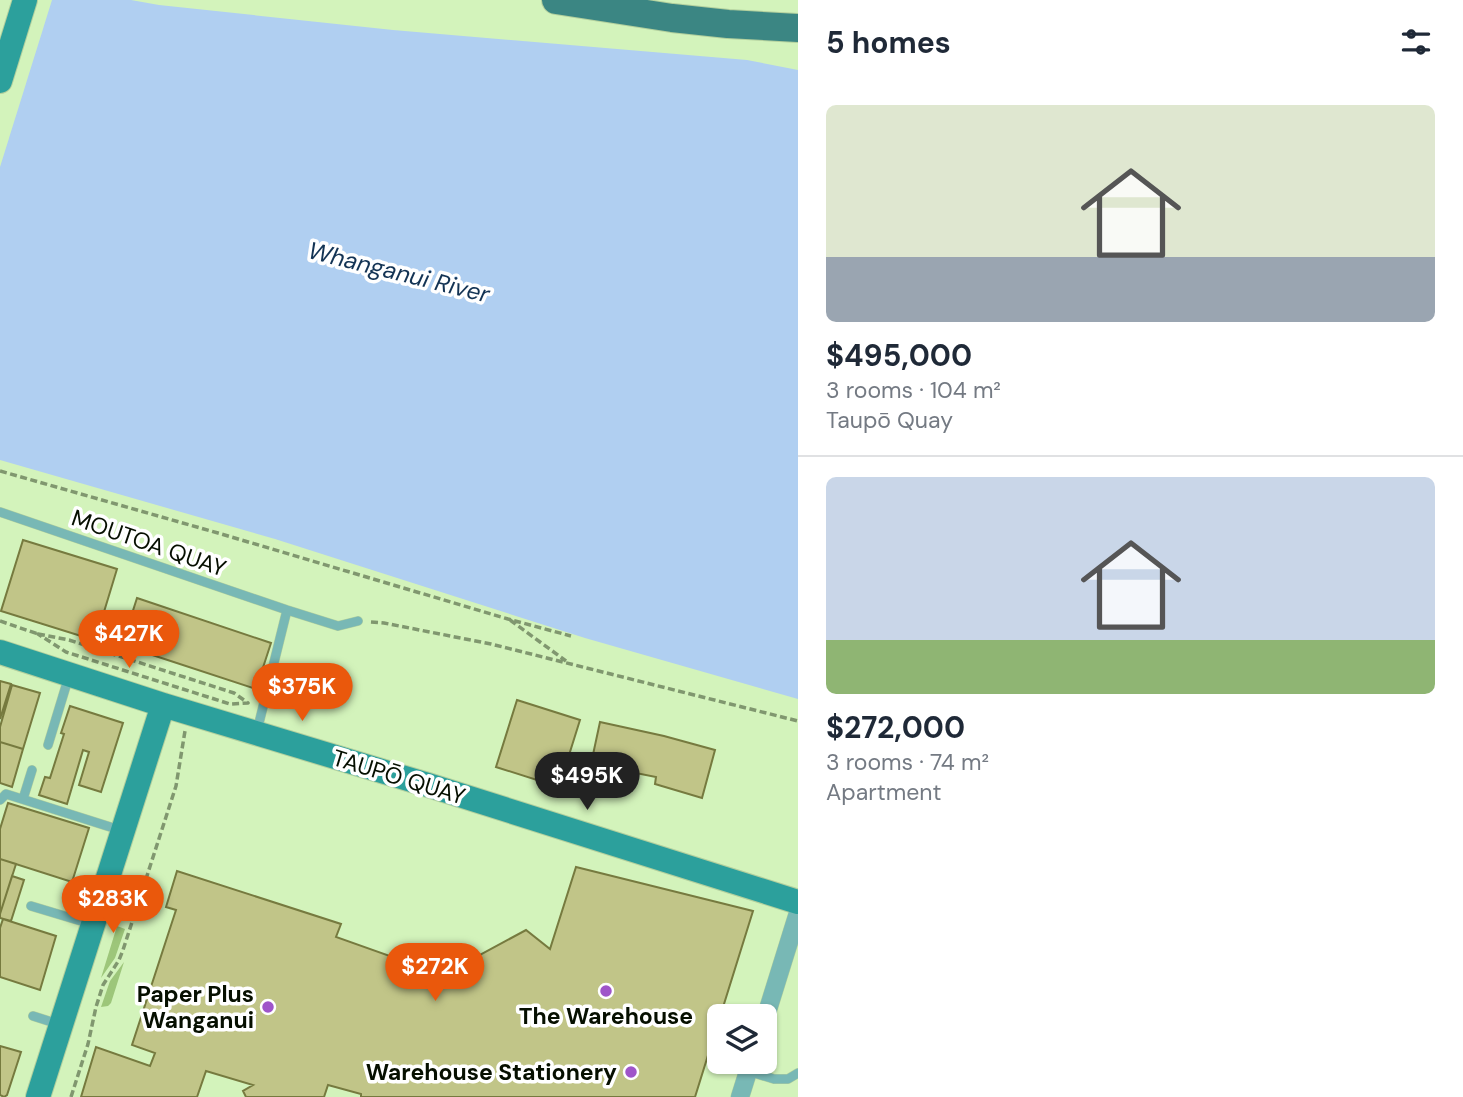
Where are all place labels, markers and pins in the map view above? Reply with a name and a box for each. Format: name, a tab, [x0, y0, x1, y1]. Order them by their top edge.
pin: $427K	[80, 610, 178, 670]
pin: $375K	[253, 664, 351, 723]
pin: $495K	[538, 752, 636, 812]
pin: $283K	[64, 876, 162, 935]
pin: $272K	[386, 944, 484, 1003]
place label: Paper Plus Wanganui	[137, 979, 254, 1035]
marker: The Warehouse	[598, 983, 614, 999]
marker: Paper Plus Wanganui	[260, 999, 276, 1015]
place label: The Warehouse	[519, 1001, 693, 1031]
place label: Warehouse Stationery	[366, 1057, 617, 1087]
marker: Warehouse Stationery	[623, 1064, 639, 1080]

